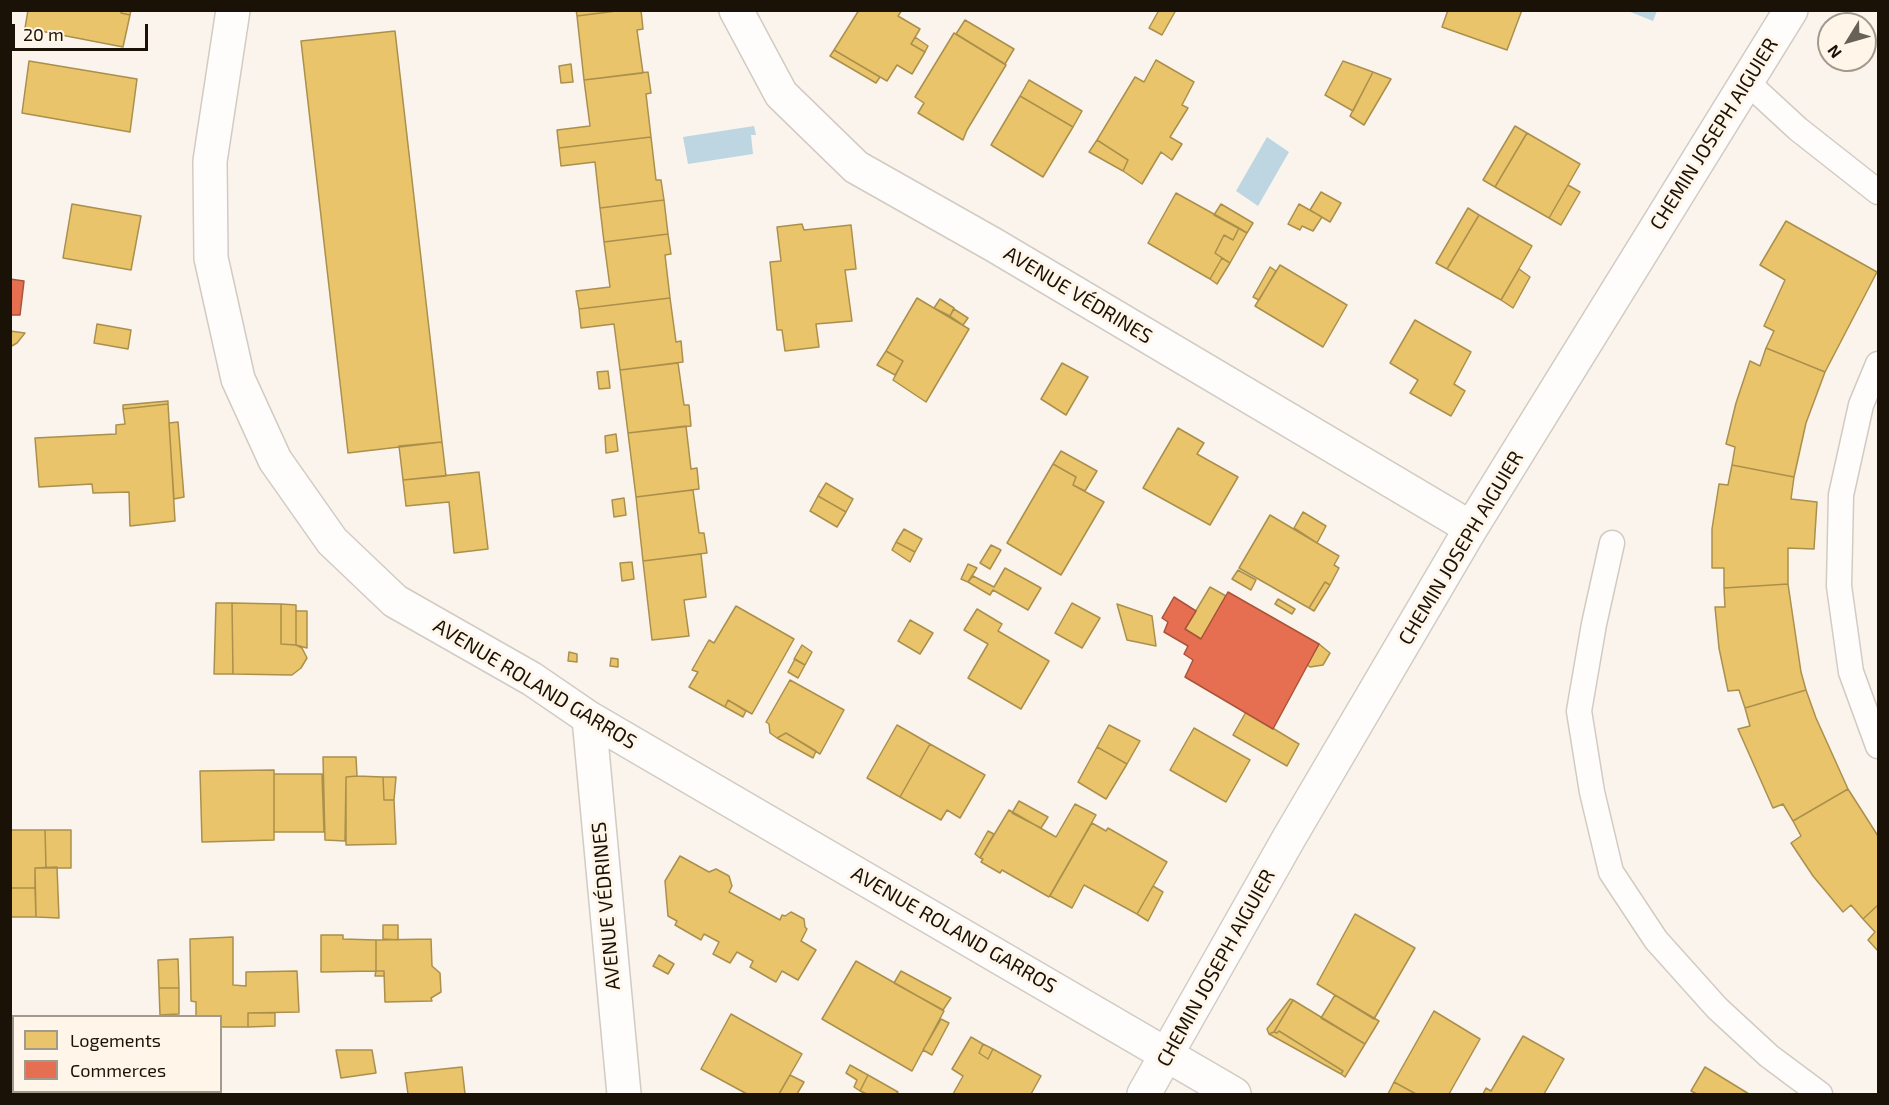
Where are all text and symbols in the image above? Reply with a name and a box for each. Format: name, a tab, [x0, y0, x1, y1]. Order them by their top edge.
scale bar	[15, 12, 152, 50]
north arrow	[1817, 12, 1877, 72]
text: 20 m	[23, 23, 64, 45]
street label: CHEMIN JOSEPH AIGUIER	[1645, 34, 1783, 234]
text: N	[1823, 42, 1845, 62]
street label: AVENUE VÉDRINES	[999, 241, 1157, 349]
street label: CHEMIN JOSEPH AIGUIER	[1394, 447, 1528, 649]
street label: AVENUE ROLAND GARROS	[429, 614, 641, 754]
street label: AVENUE VÉDRINES	[587, 821, 625, 991]
street label: AVENUE ROLAND GARROS	[847, 861, 1061, 999]
street label: CHEMIN JOSEPH AIGUIER	[1152, 865, 1280, 1071]
legend	[12, 1015, 222, 1093]
text: Logements	[70, 1029, 161, 1051]
text: Commerces	[70, 1059, 166, 1081]

